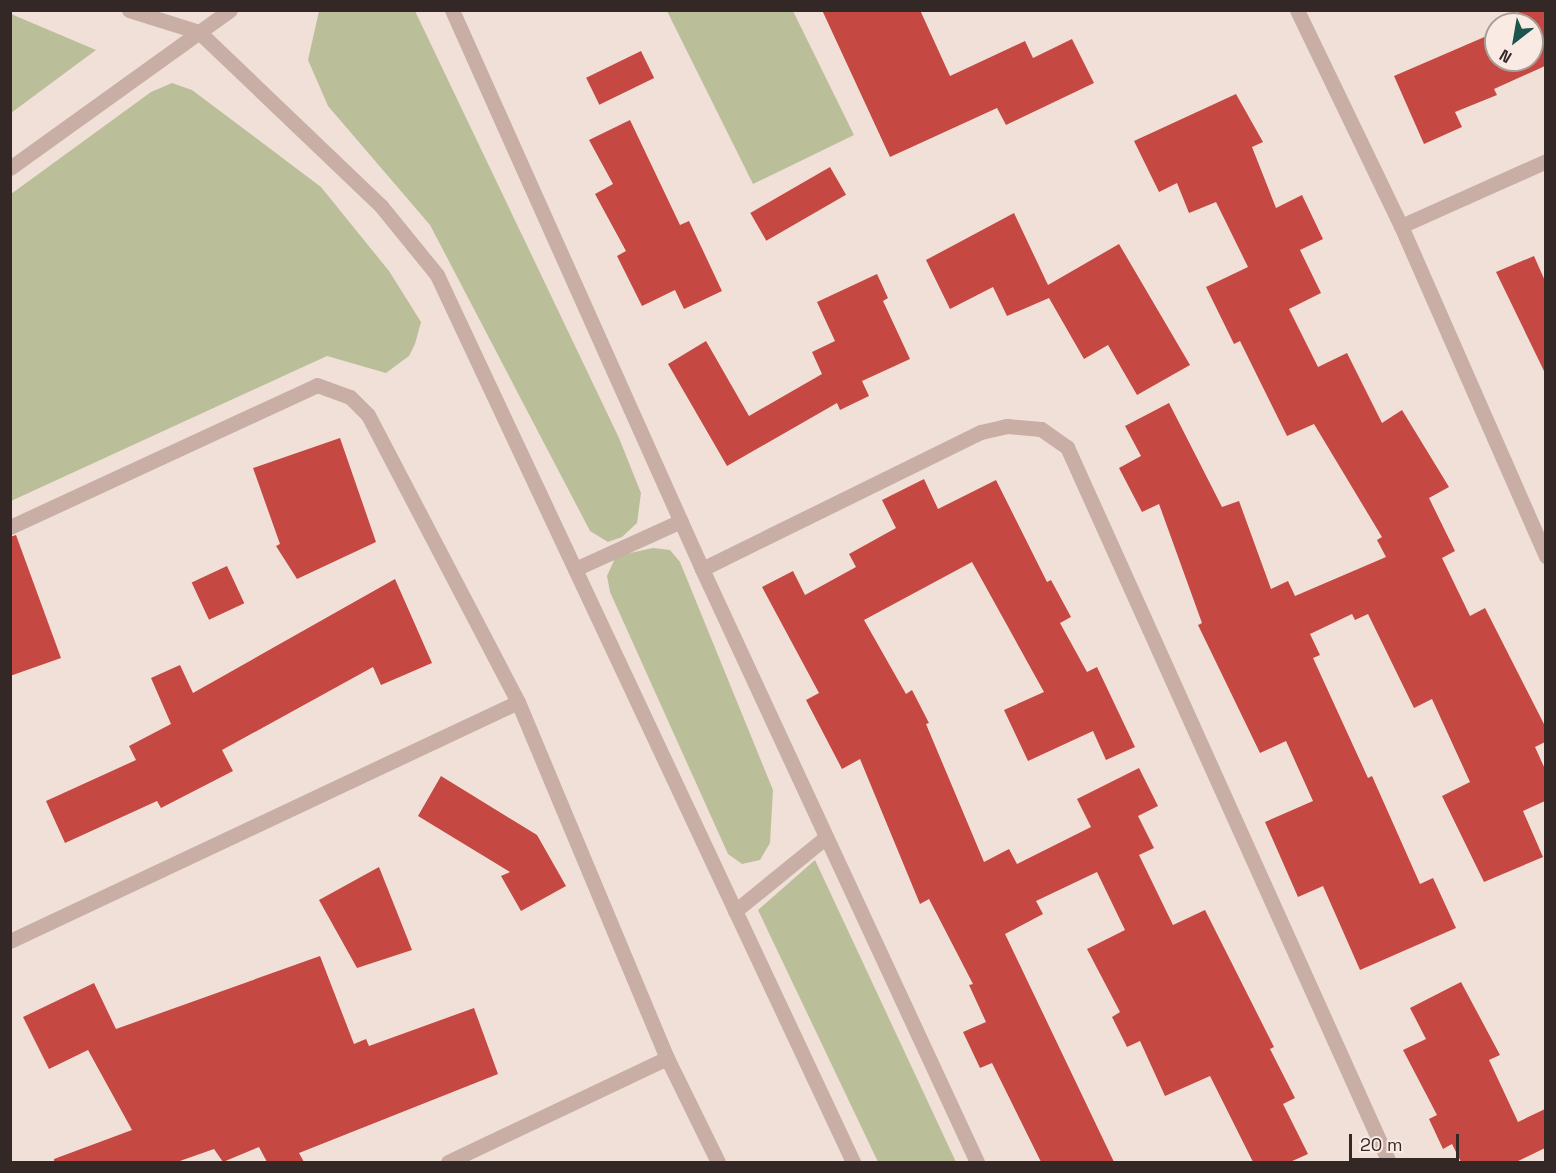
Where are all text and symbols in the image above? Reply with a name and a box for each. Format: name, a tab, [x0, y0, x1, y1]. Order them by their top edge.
north arrow	[1484, 12, 1544, 72]
text: N	[1496, 44, 1516, 68]
scale bar	[1352, 1122, 1462, 1160]
text: 20 m	[1360, 1133, 1403, 1156]

